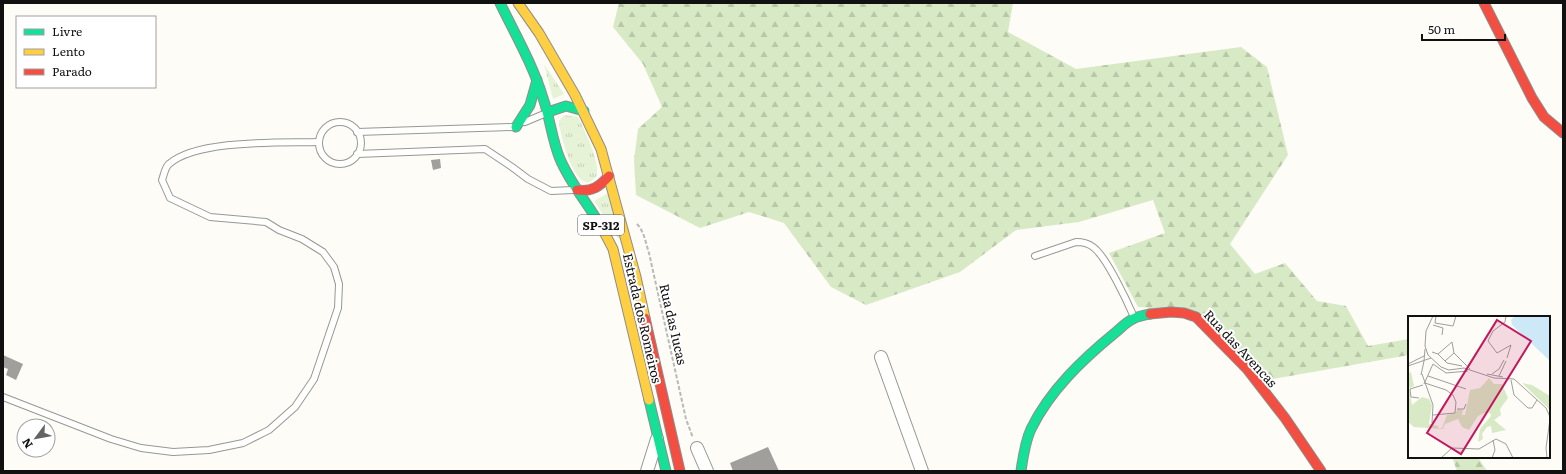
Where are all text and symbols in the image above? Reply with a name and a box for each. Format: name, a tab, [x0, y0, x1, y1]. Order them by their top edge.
legend	[16, 16, 156, 88]
scale bar	[1422, 16, 1505, 42]
text: 50 m	[1428, 20, 1455, 38]
text: Livre	[52, 22, 82, 40]
text: Lento	[52, 42, 85, 60]
text: Parado	[52, 62, 92, 80]
road number: SP-312	[578, 215, 624, 235]
street label: Estrada dos Romeiros	[619, 251, 667, 385]
street label: Rua das Iucas	[655, 282, 693, 366]
street label: Rua das Avencas	[1200, 305, 1282, 391]
inset map	[1408, 316, 1550, 458]
north arrow	[16, 418, 56, 458]
text: N	[17, 436, 36, 452]

